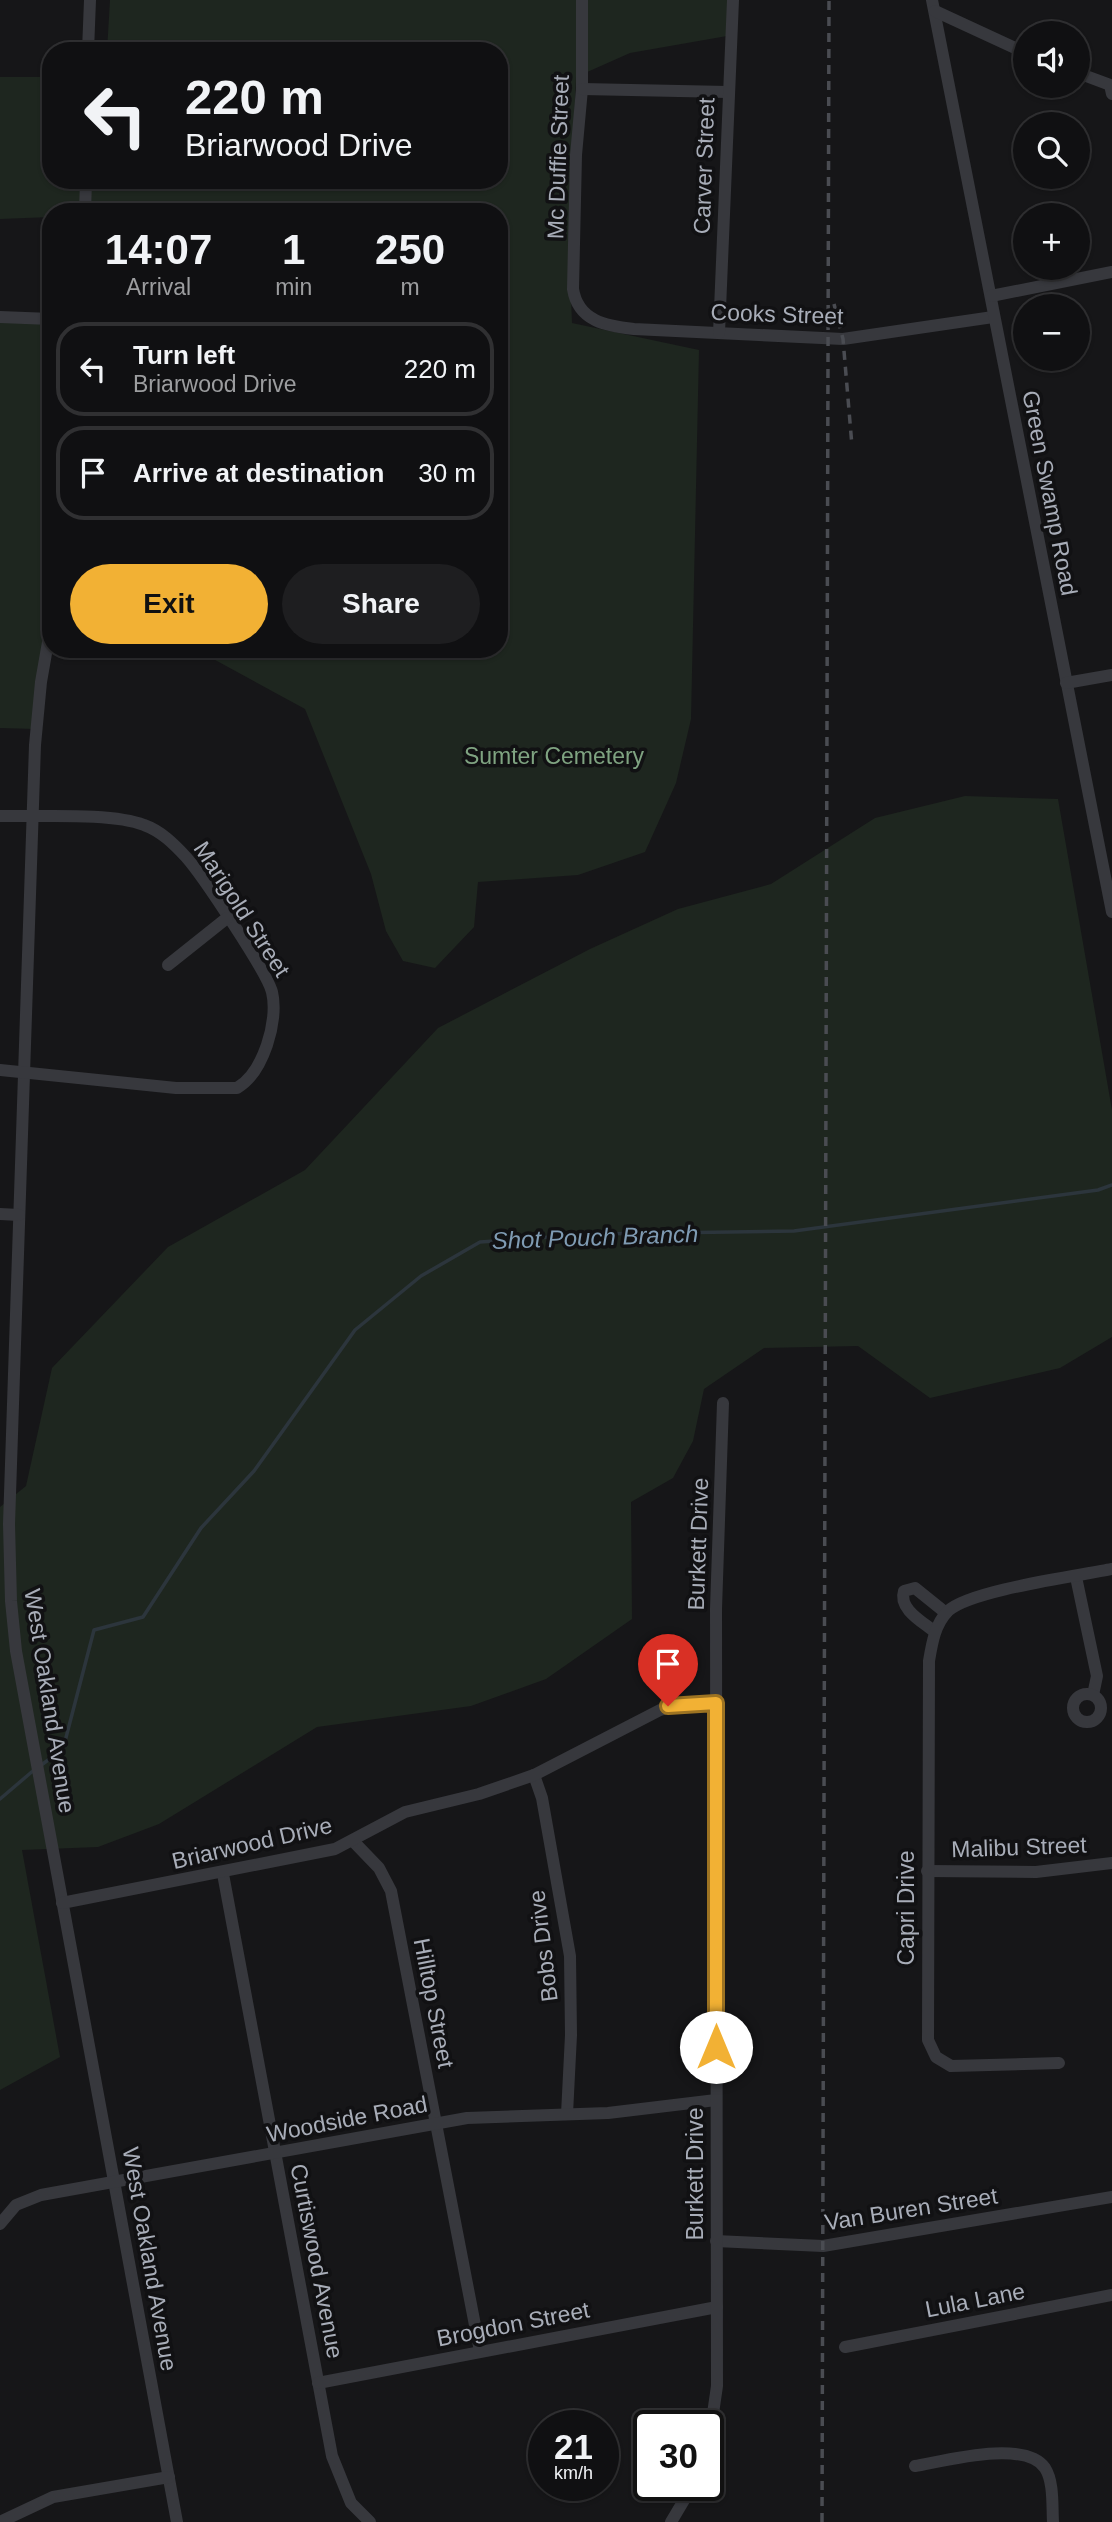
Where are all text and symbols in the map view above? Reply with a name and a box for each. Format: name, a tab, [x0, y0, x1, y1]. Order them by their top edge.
map controls	[1013, 21, 1090, 371]
button: sound	[1013, 21, 1090, 98]
icon: left	[70, 70, 161, 161]
text: 220 m	[185, 70, 324, 124]
street label: Mc Duffie Street	[542, 74, 574, 240]
street label: Carver Street	[689, 97, 719, 235]
button: search	[1013, 112, 1090, 189]
text: Briarwood Drive	[185, 127, 413, 163]
button: +	[1013, 203, 1090, 280]
text: 14:07	[105, 226, 212, 273]
text: 1	[282, 226, 305, 273]
text: 250	[375, 226, 445, 273]
text: Arrival	[126, 274, 191, 300]
text: min	[275, 274, 312, 300]
text: m	[401, 274, 420, 300]
button: −	[1013, 294, 1090, 371]
street label: Cooks Street	[710, 299, 844, 329]
text: Turn left	[133, 340, 235, 370]
icon: left	[74, 350, 112, 388]
text: 220 m	[404, 354, 476, 384]
text: Briarwood Drive	[133, 371, 297, 397]
street label: Green Swamp Road	[1017, 388, 1083, 598]
icon: arrive	[74, 454, 112, 492]
text: Arrive at destination	[133, 458, 384, 488]
text: 30 m	[418, 458, 476, 488]
button: Exit	[70, 564, 268, 644]
button: Share	[282, 564, 480, 644]
park label: Sumter Cemetery	[464, 743, 645, 769]
street label: Marigold Street	[189, 837, 296, 982]
water label: Shot Pouch Branch	[491, 1220, 699, 1254]
street label: Burkett Drive	[683, 1477, 713, 1611]
street label: West Oakland Avenue	[19, 1587, 81, 1815]
pin	[638, 1634, 698, 1706]
icon: arrive	[649, 1645, 687, 1683]
street label: Briarwood Drive	[169, 1812, 335, 1874]
street label: Malibu Street	[951, 1832, 1088, 1862]
street label: Capri Drive	[893, 1850, 919, 1966]
street label: Bobs Drive	[523, 1889, 563, 2003]
street label: Hilltop Street	[409, 1936, 459, 2071]
position arrow	[679, 2010, 753, 2084]
street label: Woodside Road	[264, 2091, 430, 2147]
street label: Burkett Drive	[682, 2108, 708, 2240]
street label: West Oakland Avenue	[118, 2145, 182, 2373]
street label: Curtiswood Avenue	[285, 2161, 349, 2361]
street label: Van Buren Street	[823, 2182, 1000, 2236]
street label: Lula Lane	[923, 2278, 1027, 2322]
street label: Brogdon Street	[435, 2296, 592, 2352]
speed limit sign: 30	[633, 2410, 724, 2501]
text: 21	[554, 2427, 593, 2466]
text: km/h	[554, 2463, 593, 2483]

